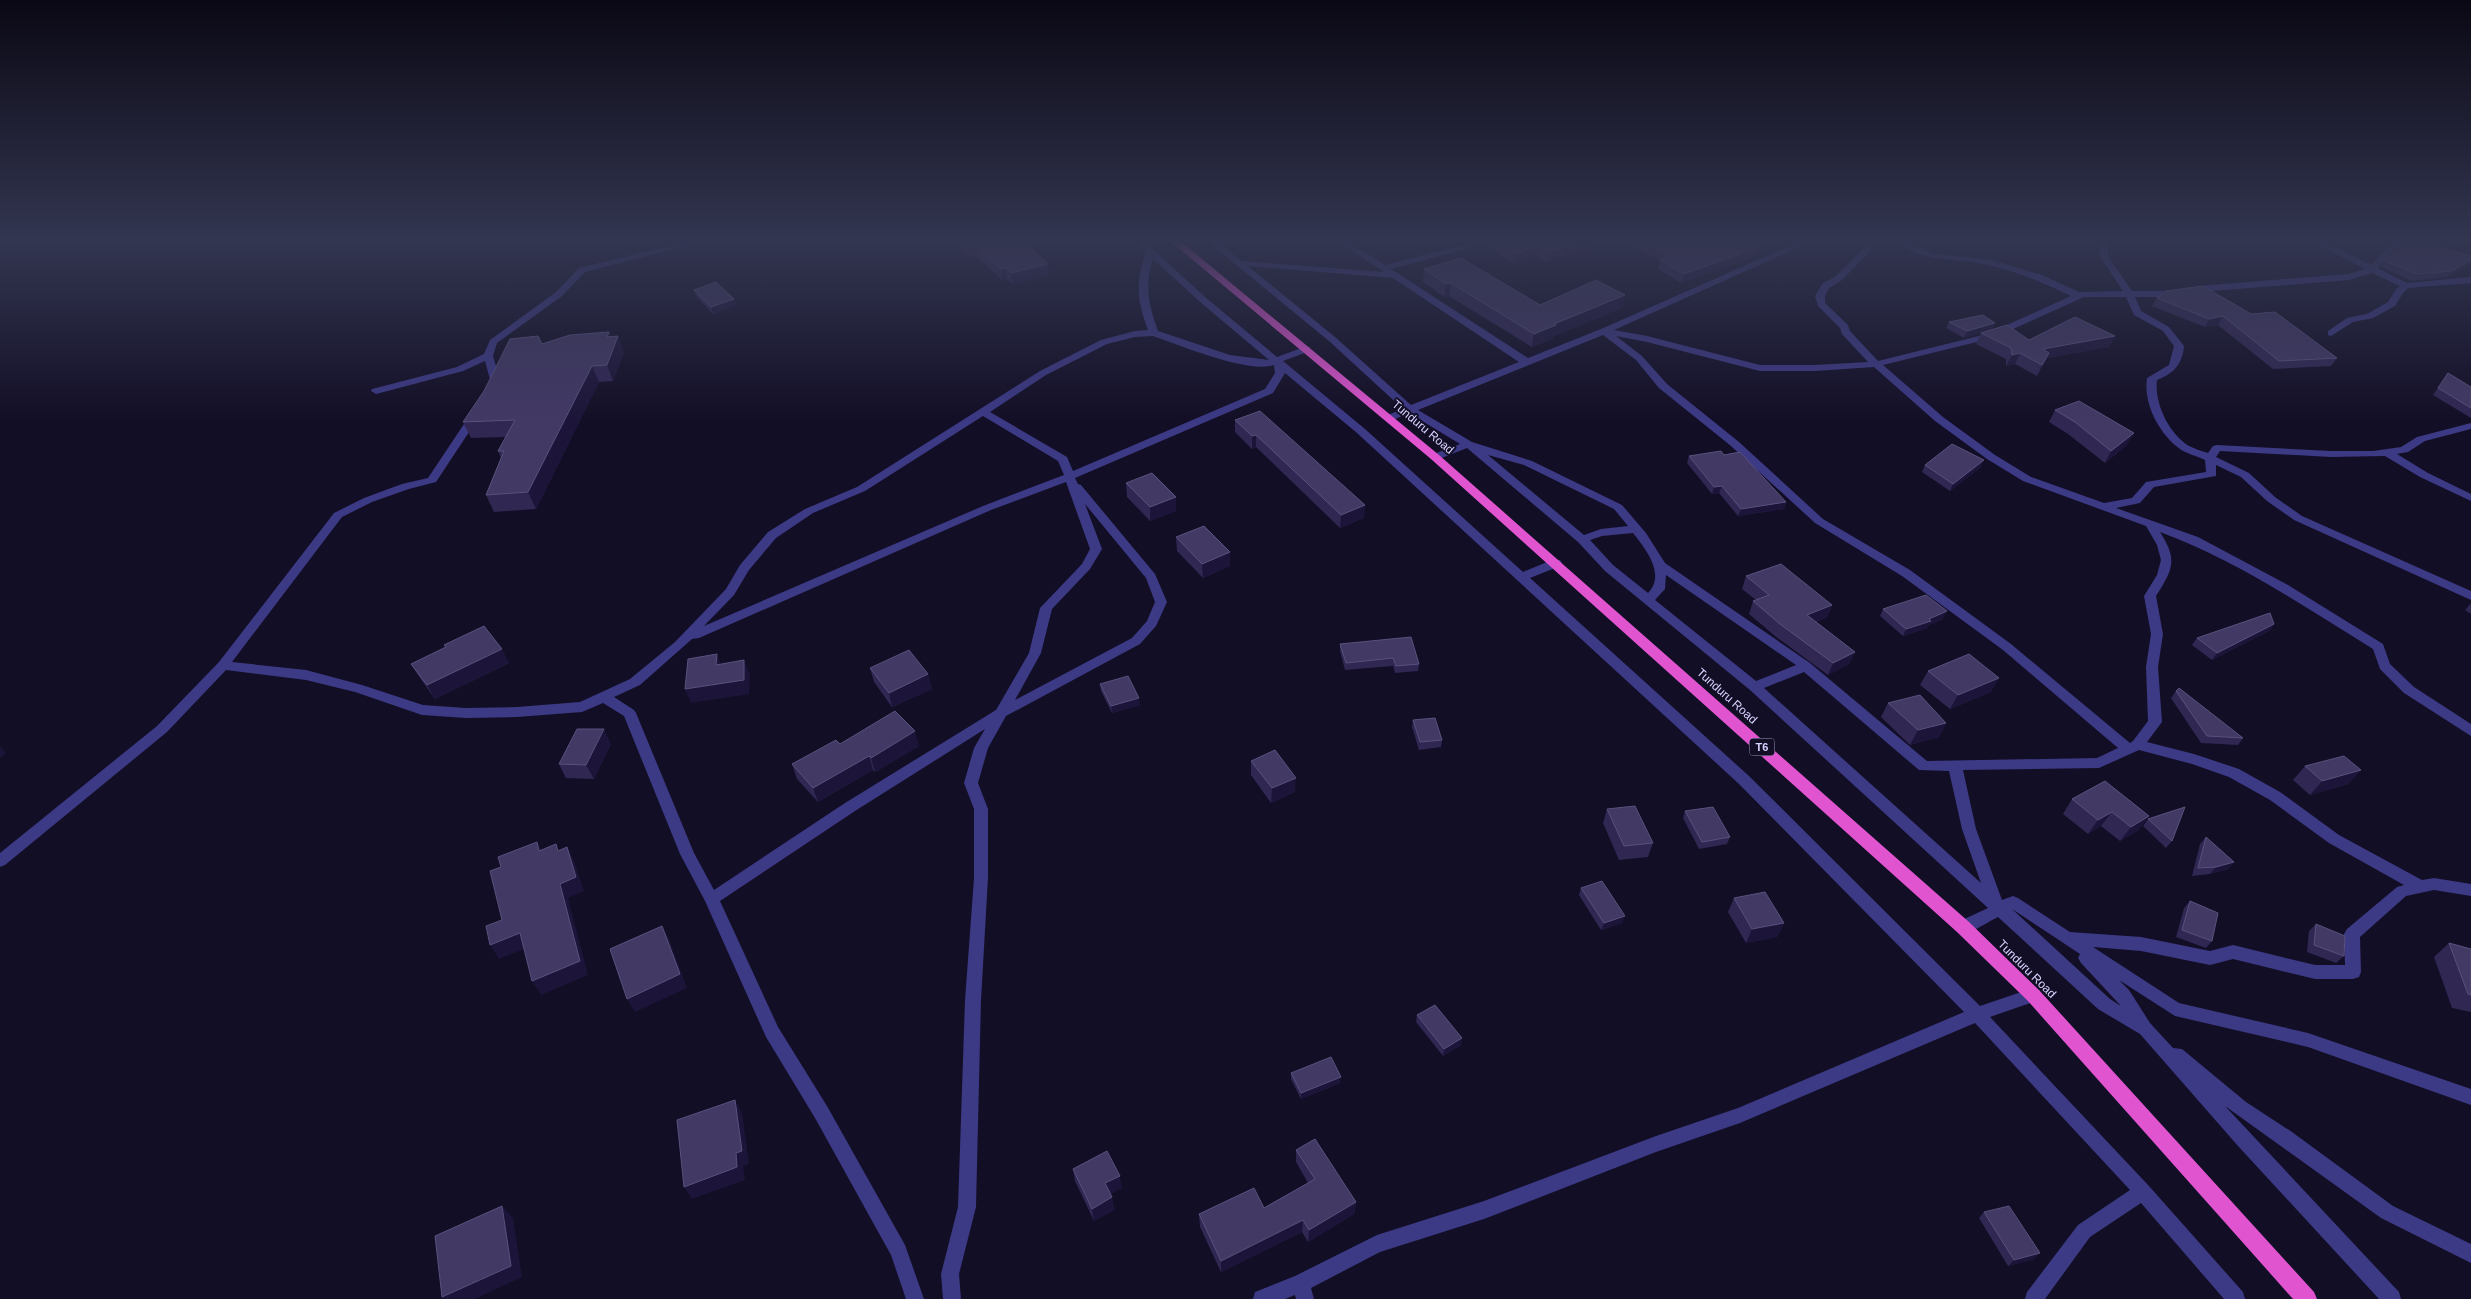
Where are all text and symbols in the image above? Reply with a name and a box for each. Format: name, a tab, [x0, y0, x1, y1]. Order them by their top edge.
street label: Tunduru Road	[1389, 397, 1457, 457]
street label: Tunduru Road	[1694, 665, 1760, 727]
road number: T6	[1750, 739, 1774, 756]
street label: Tunduru Road	[1995, 937, 2059, 1001]

